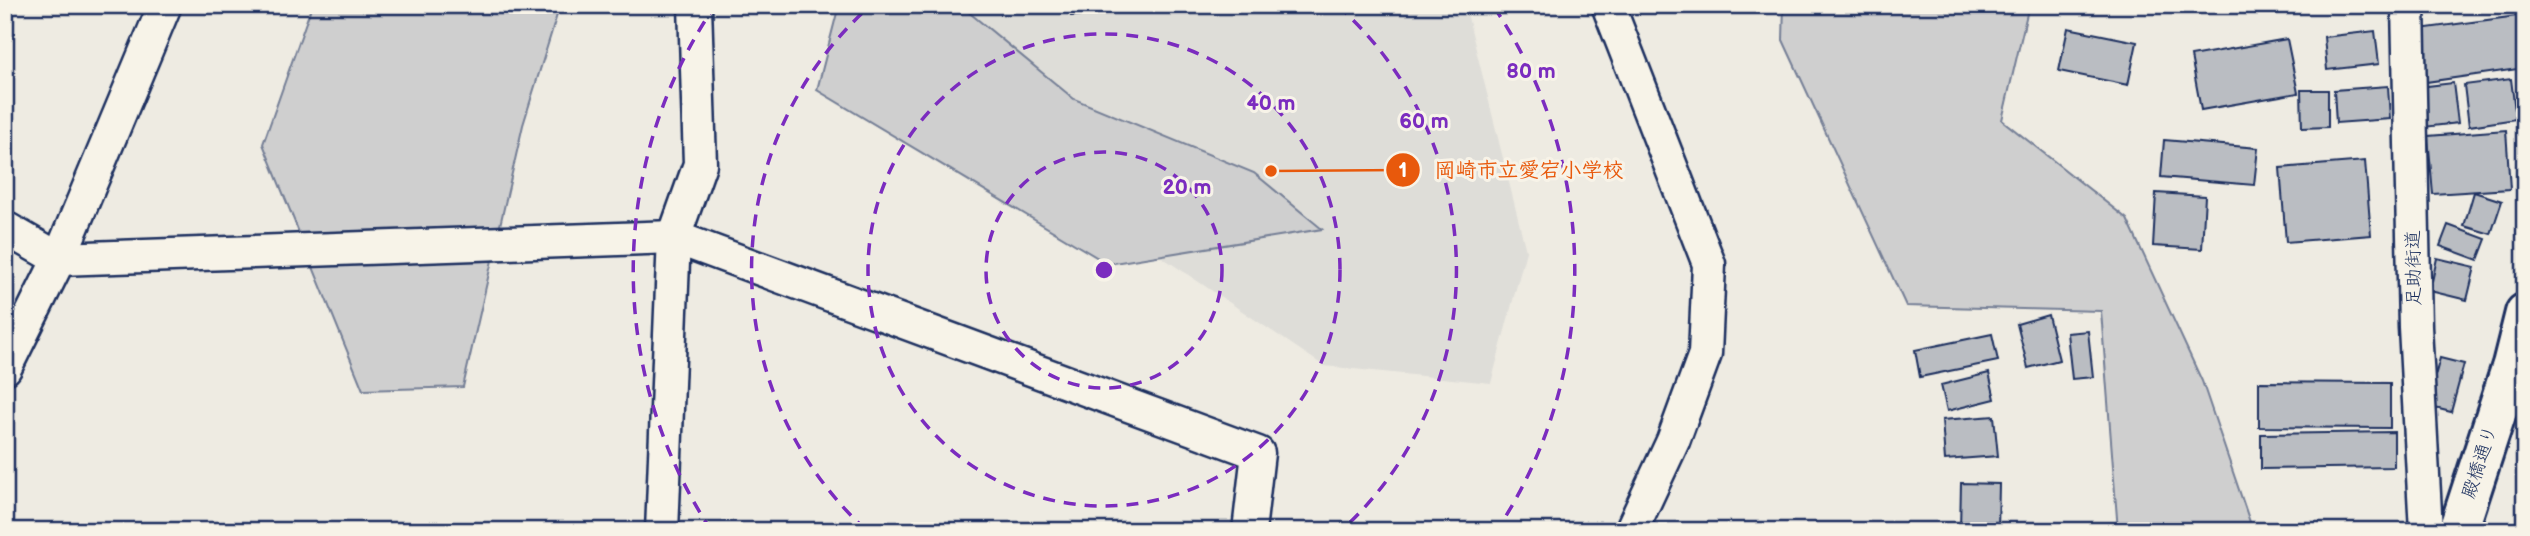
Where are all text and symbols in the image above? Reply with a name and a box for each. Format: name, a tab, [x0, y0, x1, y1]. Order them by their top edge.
text: 80 m	[1506, 59, 1556, 84]
text: 40 m	[1246, 91, 1296, 116]
text: 60 m	[1399, 109, 1449, 134]
callout: 岡崎市立愛宕小学校	[1386, 149, 1638, 191]
text: 1	[1399, 158, 1407, 183]
text: 岡崎市立愛宕小学校	[1435, 158, 1624, 183]
text: 20 m	[1163, 175, 1211, 200]
street label: 足助街道	[2402, 230, 2426, 306]
centre of rings	[1092, 258, 1116, 282]
street label: 殿橋通り	[2457, 422, 2503, 502]

